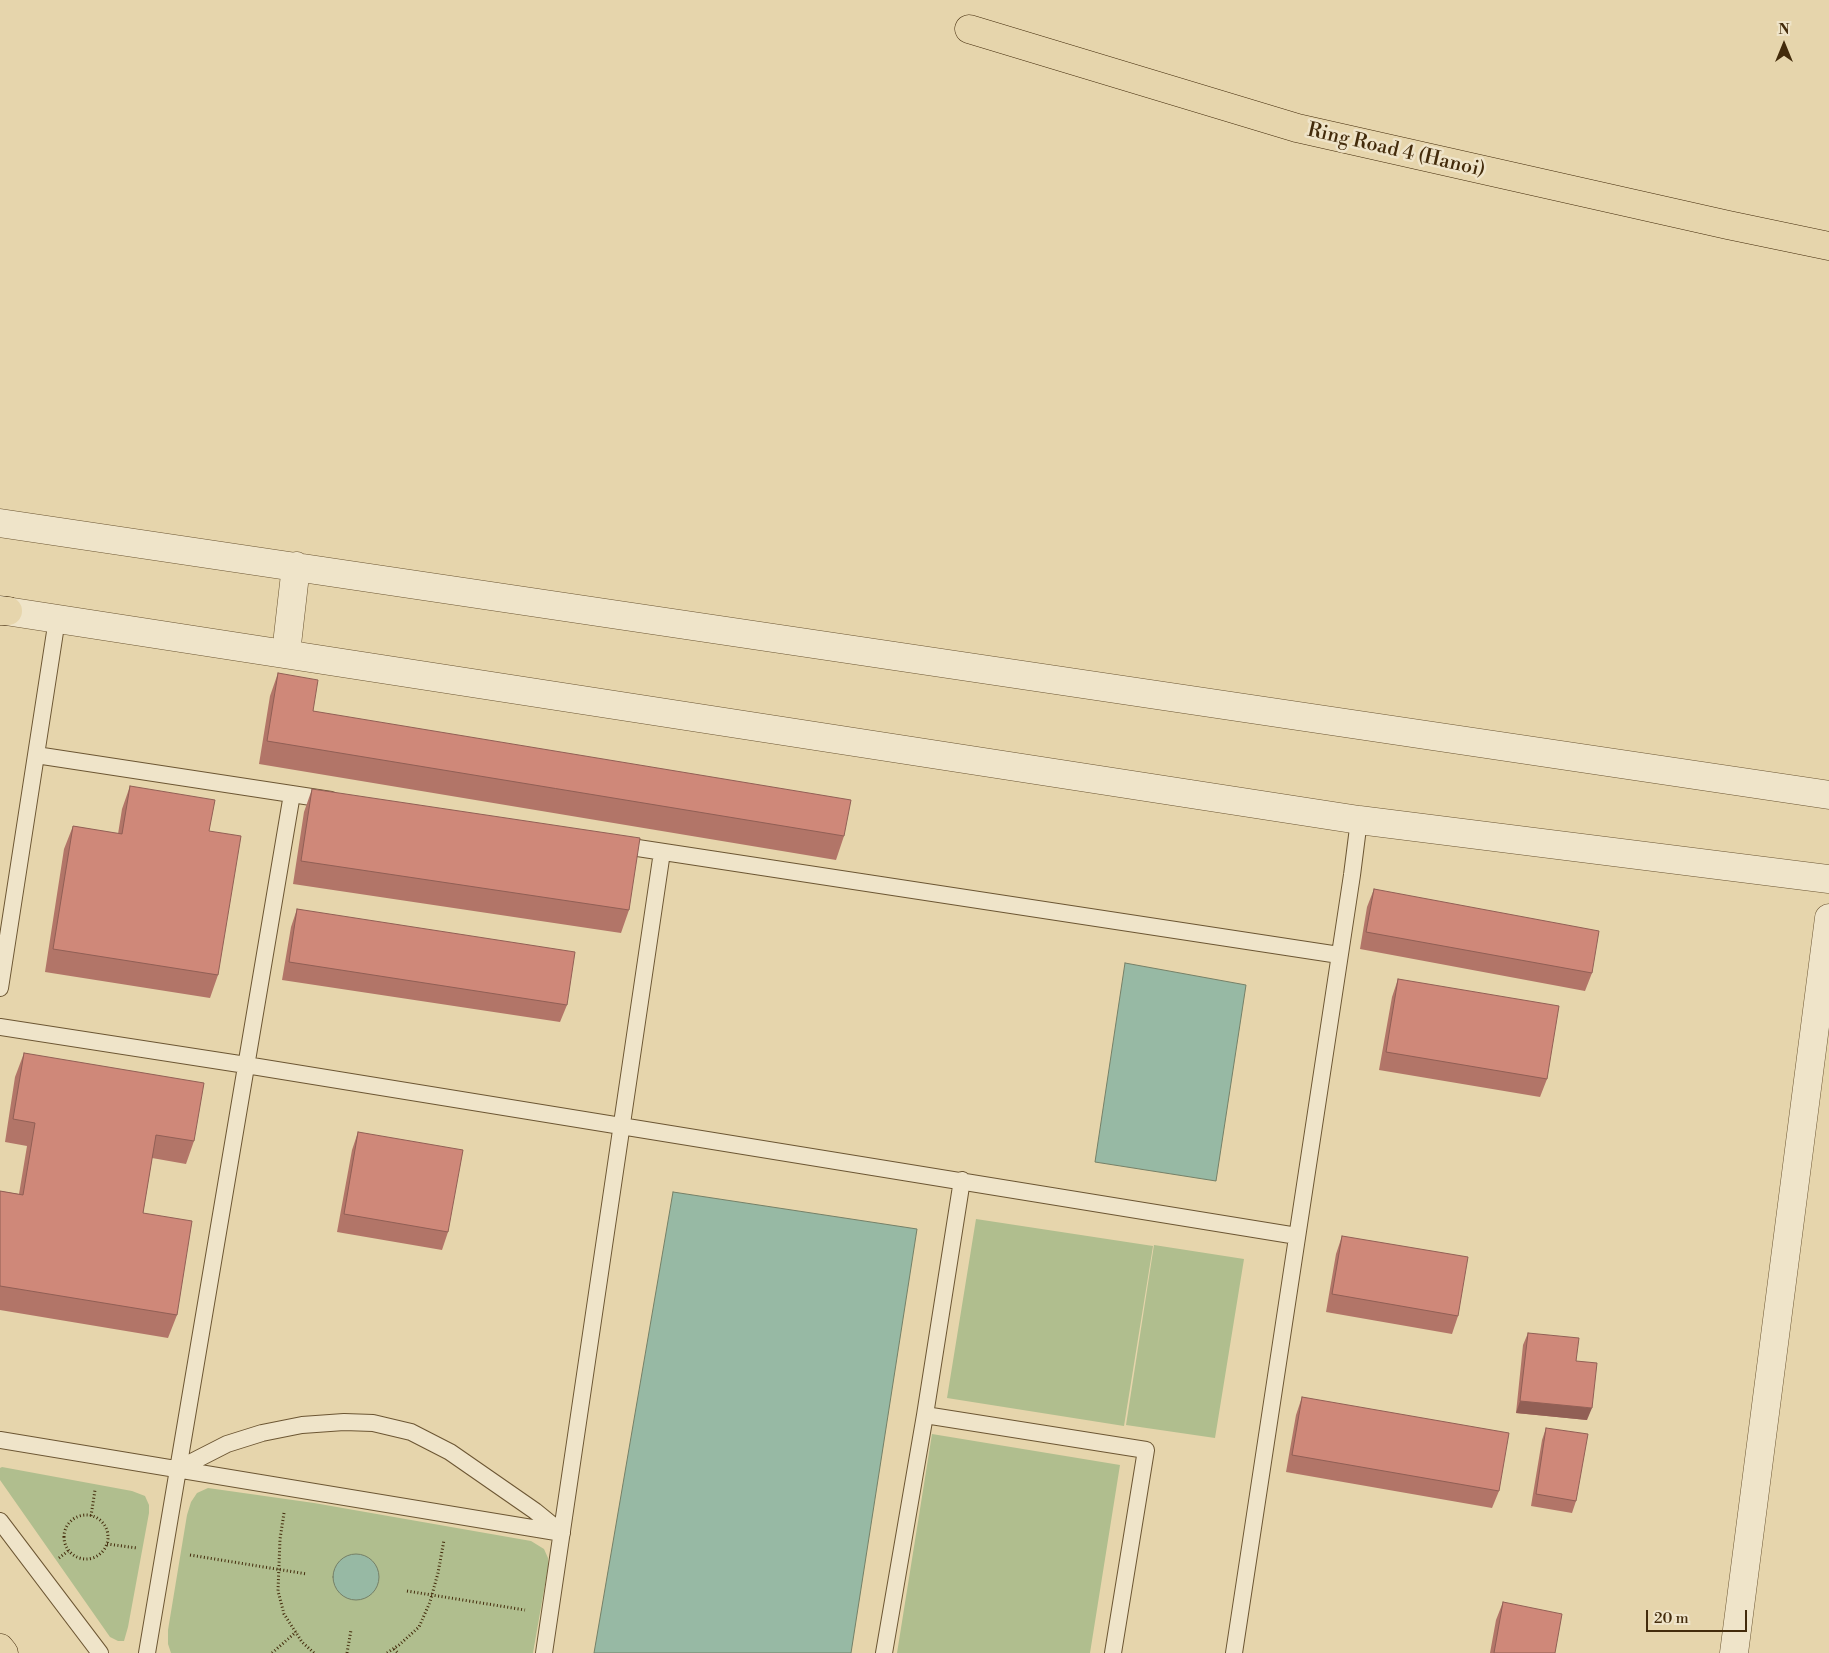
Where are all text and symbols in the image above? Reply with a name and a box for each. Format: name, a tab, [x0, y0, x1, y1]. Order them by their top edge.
north arrow	[1759, 20, 1809, 70]
text: N	[1778, 21, 1790, 39]
street label: Ring Road 4 (Hanoi)	[1305, 119, 1487, 183]
scale bar	[1649, 1600, 1750, 1632]
text: 20 m	[1654, 1609, 1689, 1628]

